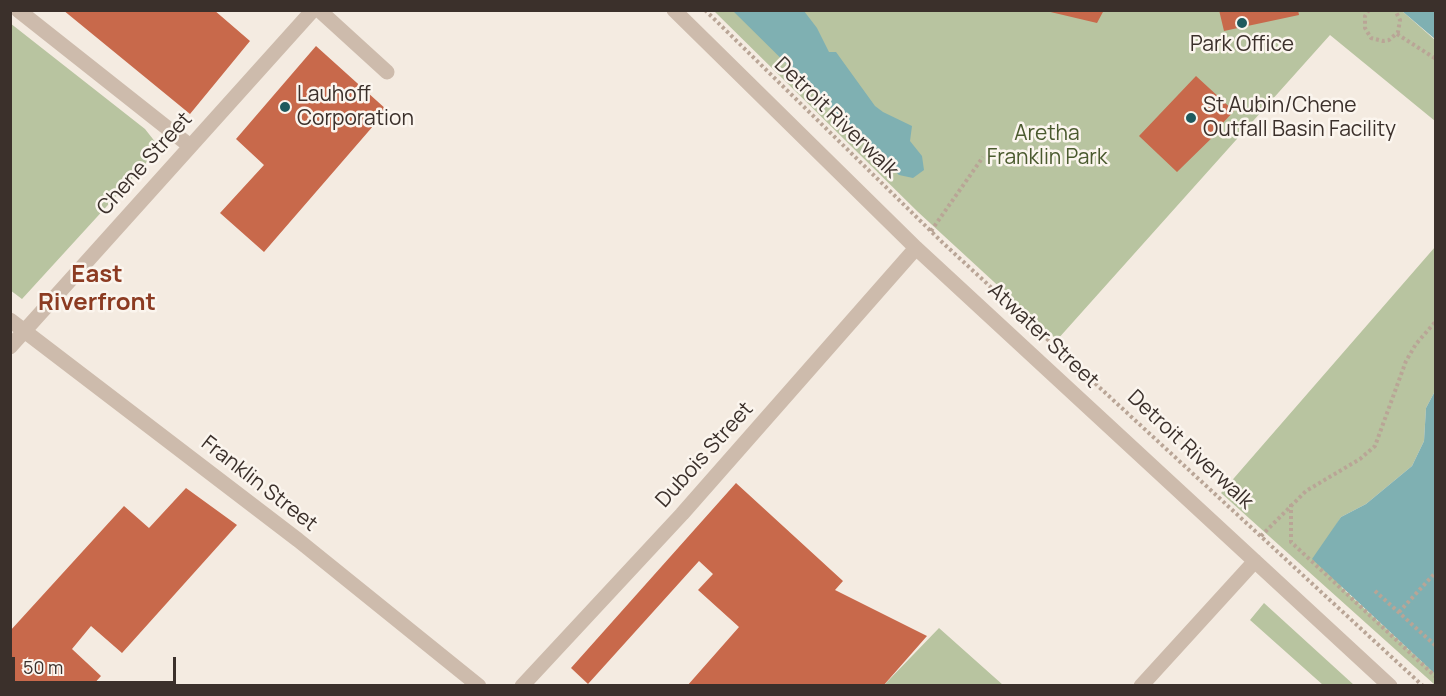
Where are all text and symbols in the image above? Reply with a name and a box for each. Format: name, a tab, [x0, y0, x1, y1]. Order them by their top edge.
marker: Park Office	[1235, 16, 1249, 30]
place label: Park Office	[1190, 32, 1294, 58]
street label: Detroit Riverwalk	[769, 52, 903, 184]
place label: Lauhoff Corporation	[297, 82, 414, 132]
place label: St Aubin/Chene Outfall Basin Facility	[1203, 93, 1396, 143]
marker: Lauhoff Corporation	[278, 100, 292, 114]
street label: Chene Street	[92, 107, 198, 221]
marker: St Aubin/Chene Outfall Basin Facility	[1184, 111, 1198, 125]
park label: Aretha Franklin Park	[987, 121, 1107, 171]
district label: East Riverfront	[38, 261, 156, 317]
street label: Atwater Street	[982, 278, 1104, 394]
street label: Detroit Riverwalk	[1122, 385, 1258, 515]
street label: Dubois Street	[651, 397, 759, 513]
street label: Franklin Street	[196, 431, 322, 537]
scale bar	[15, 645, 178, 683]
text: 50 m	[23, 655, 63, 679]

